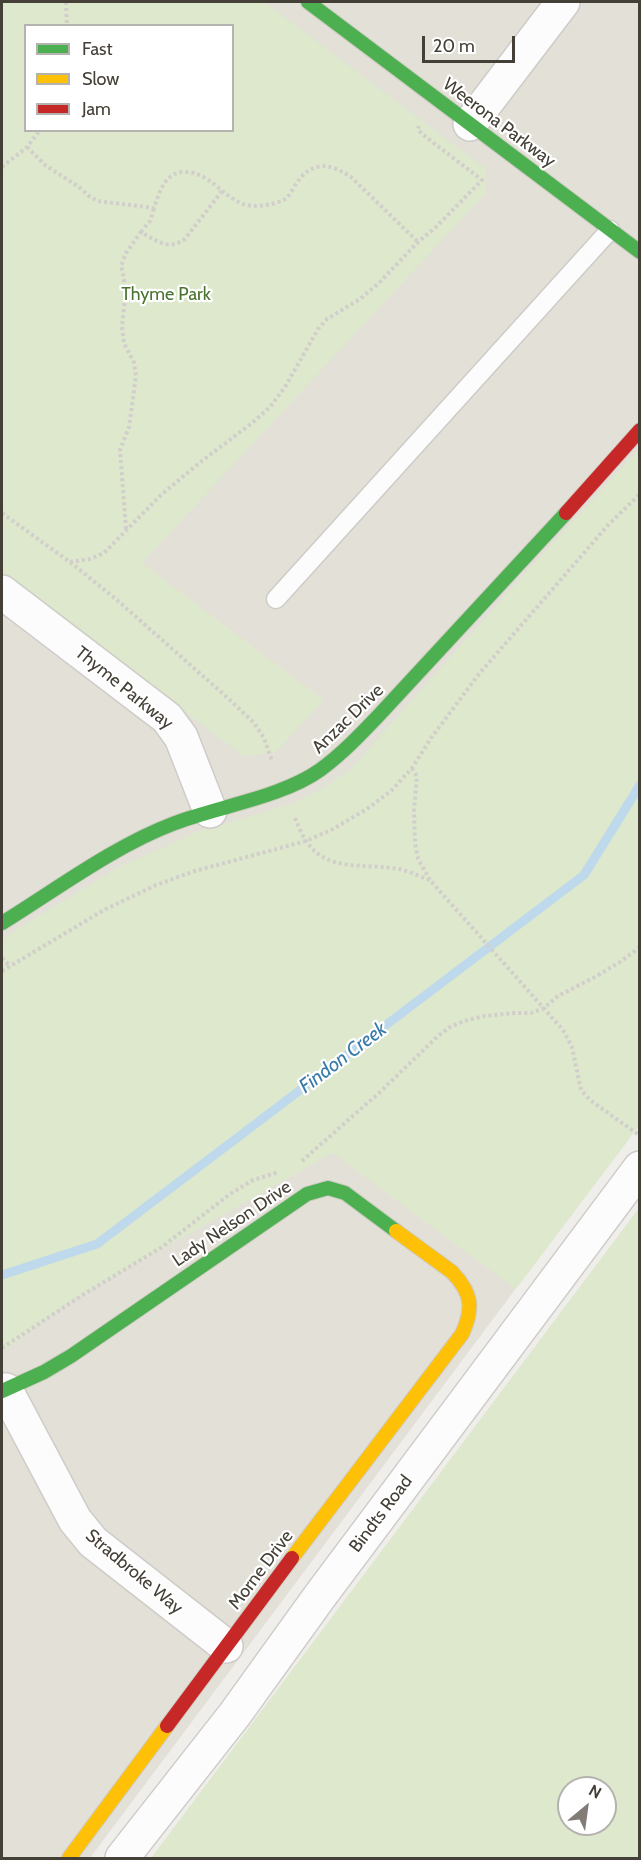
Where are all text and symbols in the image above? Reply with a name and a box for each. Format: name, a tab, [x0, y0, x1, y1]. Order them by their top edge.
legend	[24, 24, 234, 132]
scale bar	[425, 24, 518, 62]
text: 20 m	[433, 35, 475, 57]
text: Fast	[82, 38, 113, 60]
text: Slow	[82, 68, 119, 90]
street label: Weerona Parkway	[438, 74, 560, 172]
text: Jam	[82, 98, 111, 120]
park label: Thyme Park	[121, 284, 211, 306]
street label: Thyme Parkway	[71, 642, 177, 734]
street label: Anzac Drive	[308, 680, 388, 758]
water label: Findon Creek	[294, 1017, 392, 1099]
street label: Lady Nelson Drive	[169, 1176, 295, 1272]
street label: Bindts Road	[345, 1471, 417, 1557]
street label: Stradbroke Way	[81, 1525, 187, 1619]
street label: Morne Drive	[224, 1526, 298, 1614]
north arrow	[557, 1776, 617, 1836]
text: N	[585, 1781, 605, 1803]

